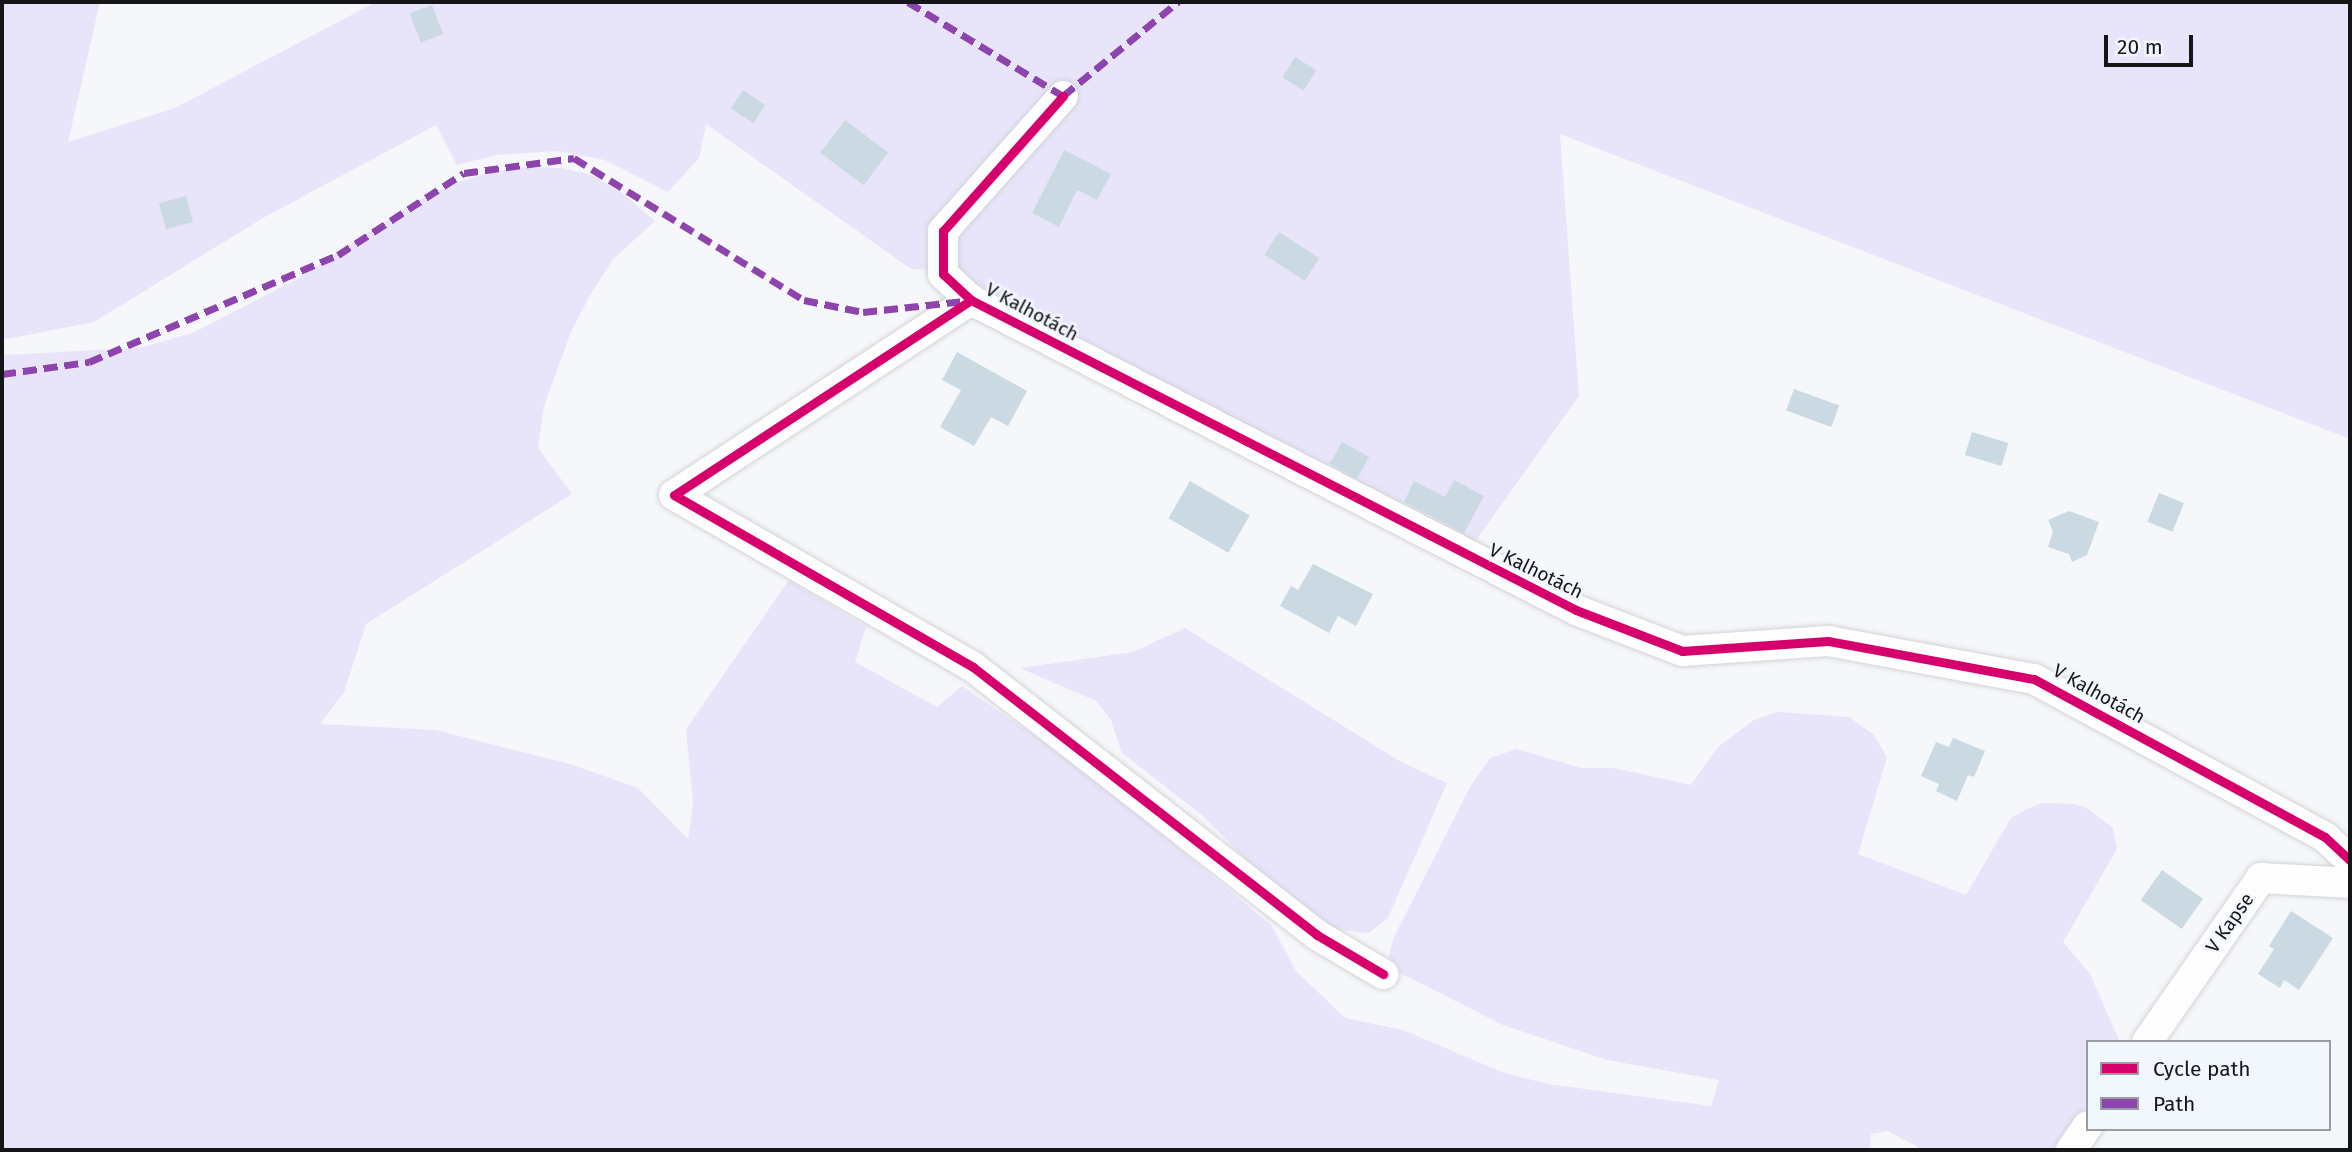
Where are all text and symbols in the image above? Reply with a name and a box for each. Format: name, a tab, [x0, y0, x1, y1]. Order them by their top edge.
scale bar	[2107, 21, 2196, 65]
text: 20 m	[2117, 34, 2163, 60]
street label: V Kalhotách	[982, 278, 1082, 346]
street label: V Kalhotách	[1485, 538, 1587, 604]
street label: V Kalhotách	[2049, 659, 2149, 729]
street label: V Kapse	[2201, 889, 2259, 957]
legend	[2086, 1040, 2331, 1131]
text: Cycle path	[2153, 1056, 2251, 1082]
text: Path	[2153, 1091, 2195, 1117]

